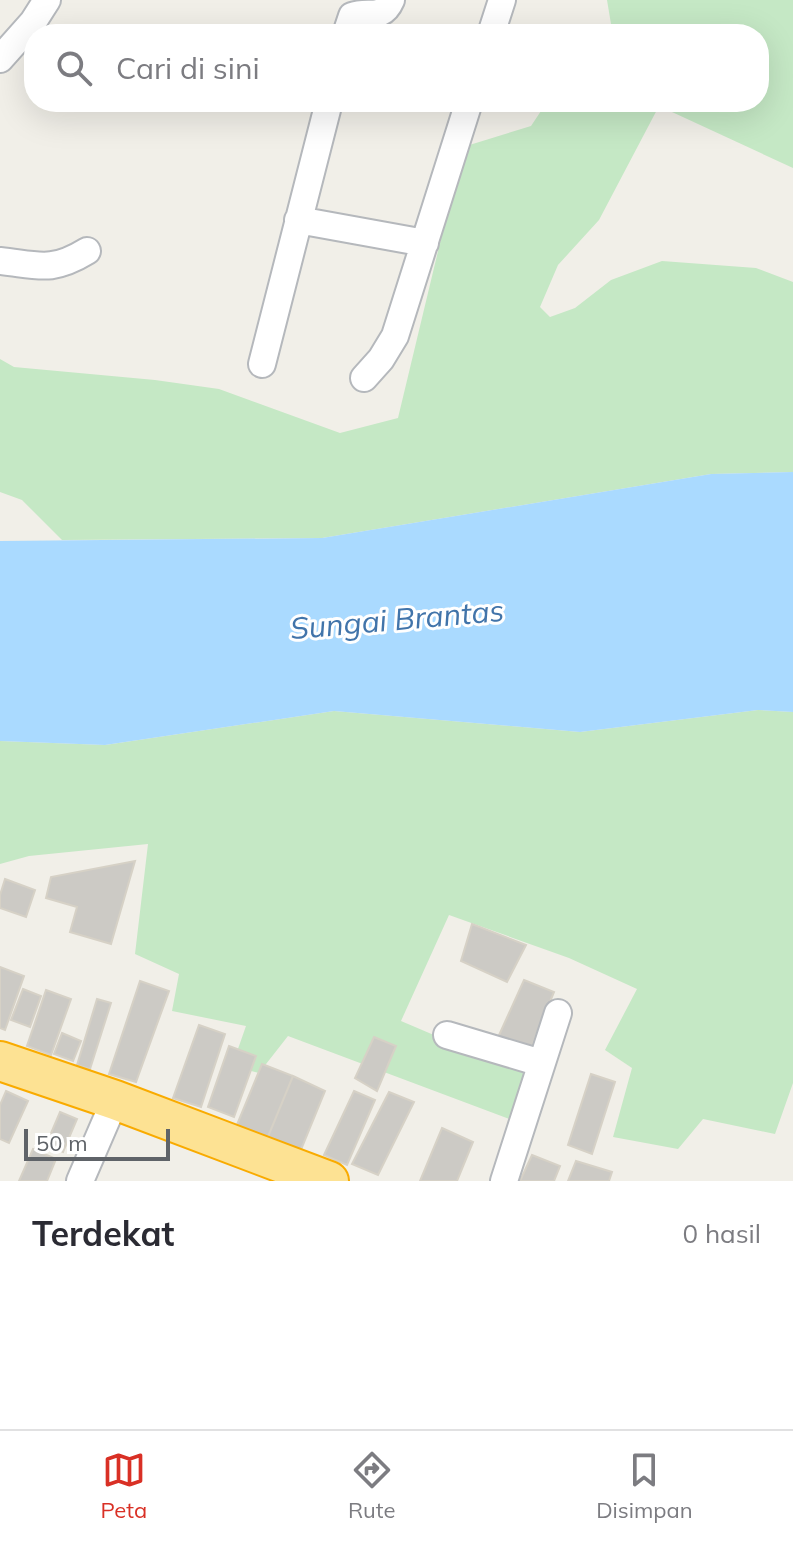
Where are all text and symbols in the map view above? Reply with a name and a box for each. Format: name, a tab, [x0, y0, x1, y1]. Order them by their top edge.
search box	[24, 24, 769, 112]
icon: search	[52, 46, 96, 90]
text: Cari di sini	[116, 49, 260, 87]
water label: Sungai Brantas	[288, 591, 506, 647]
scale bar	[24, 1125, 170, 1161]
text: 50 m	[36, 1129, 87, 1157]
text: Terdekat	[32, 1212, 174, 1255]
text: 0 hasil	[683, 1217, 761, 1250]
tab: Peta	[100, 1448, 147, 1524]
tab: Rute	[348, 1448, 395, 1524]
tab: Disimpan	[596, 1448, 693, 1524]

